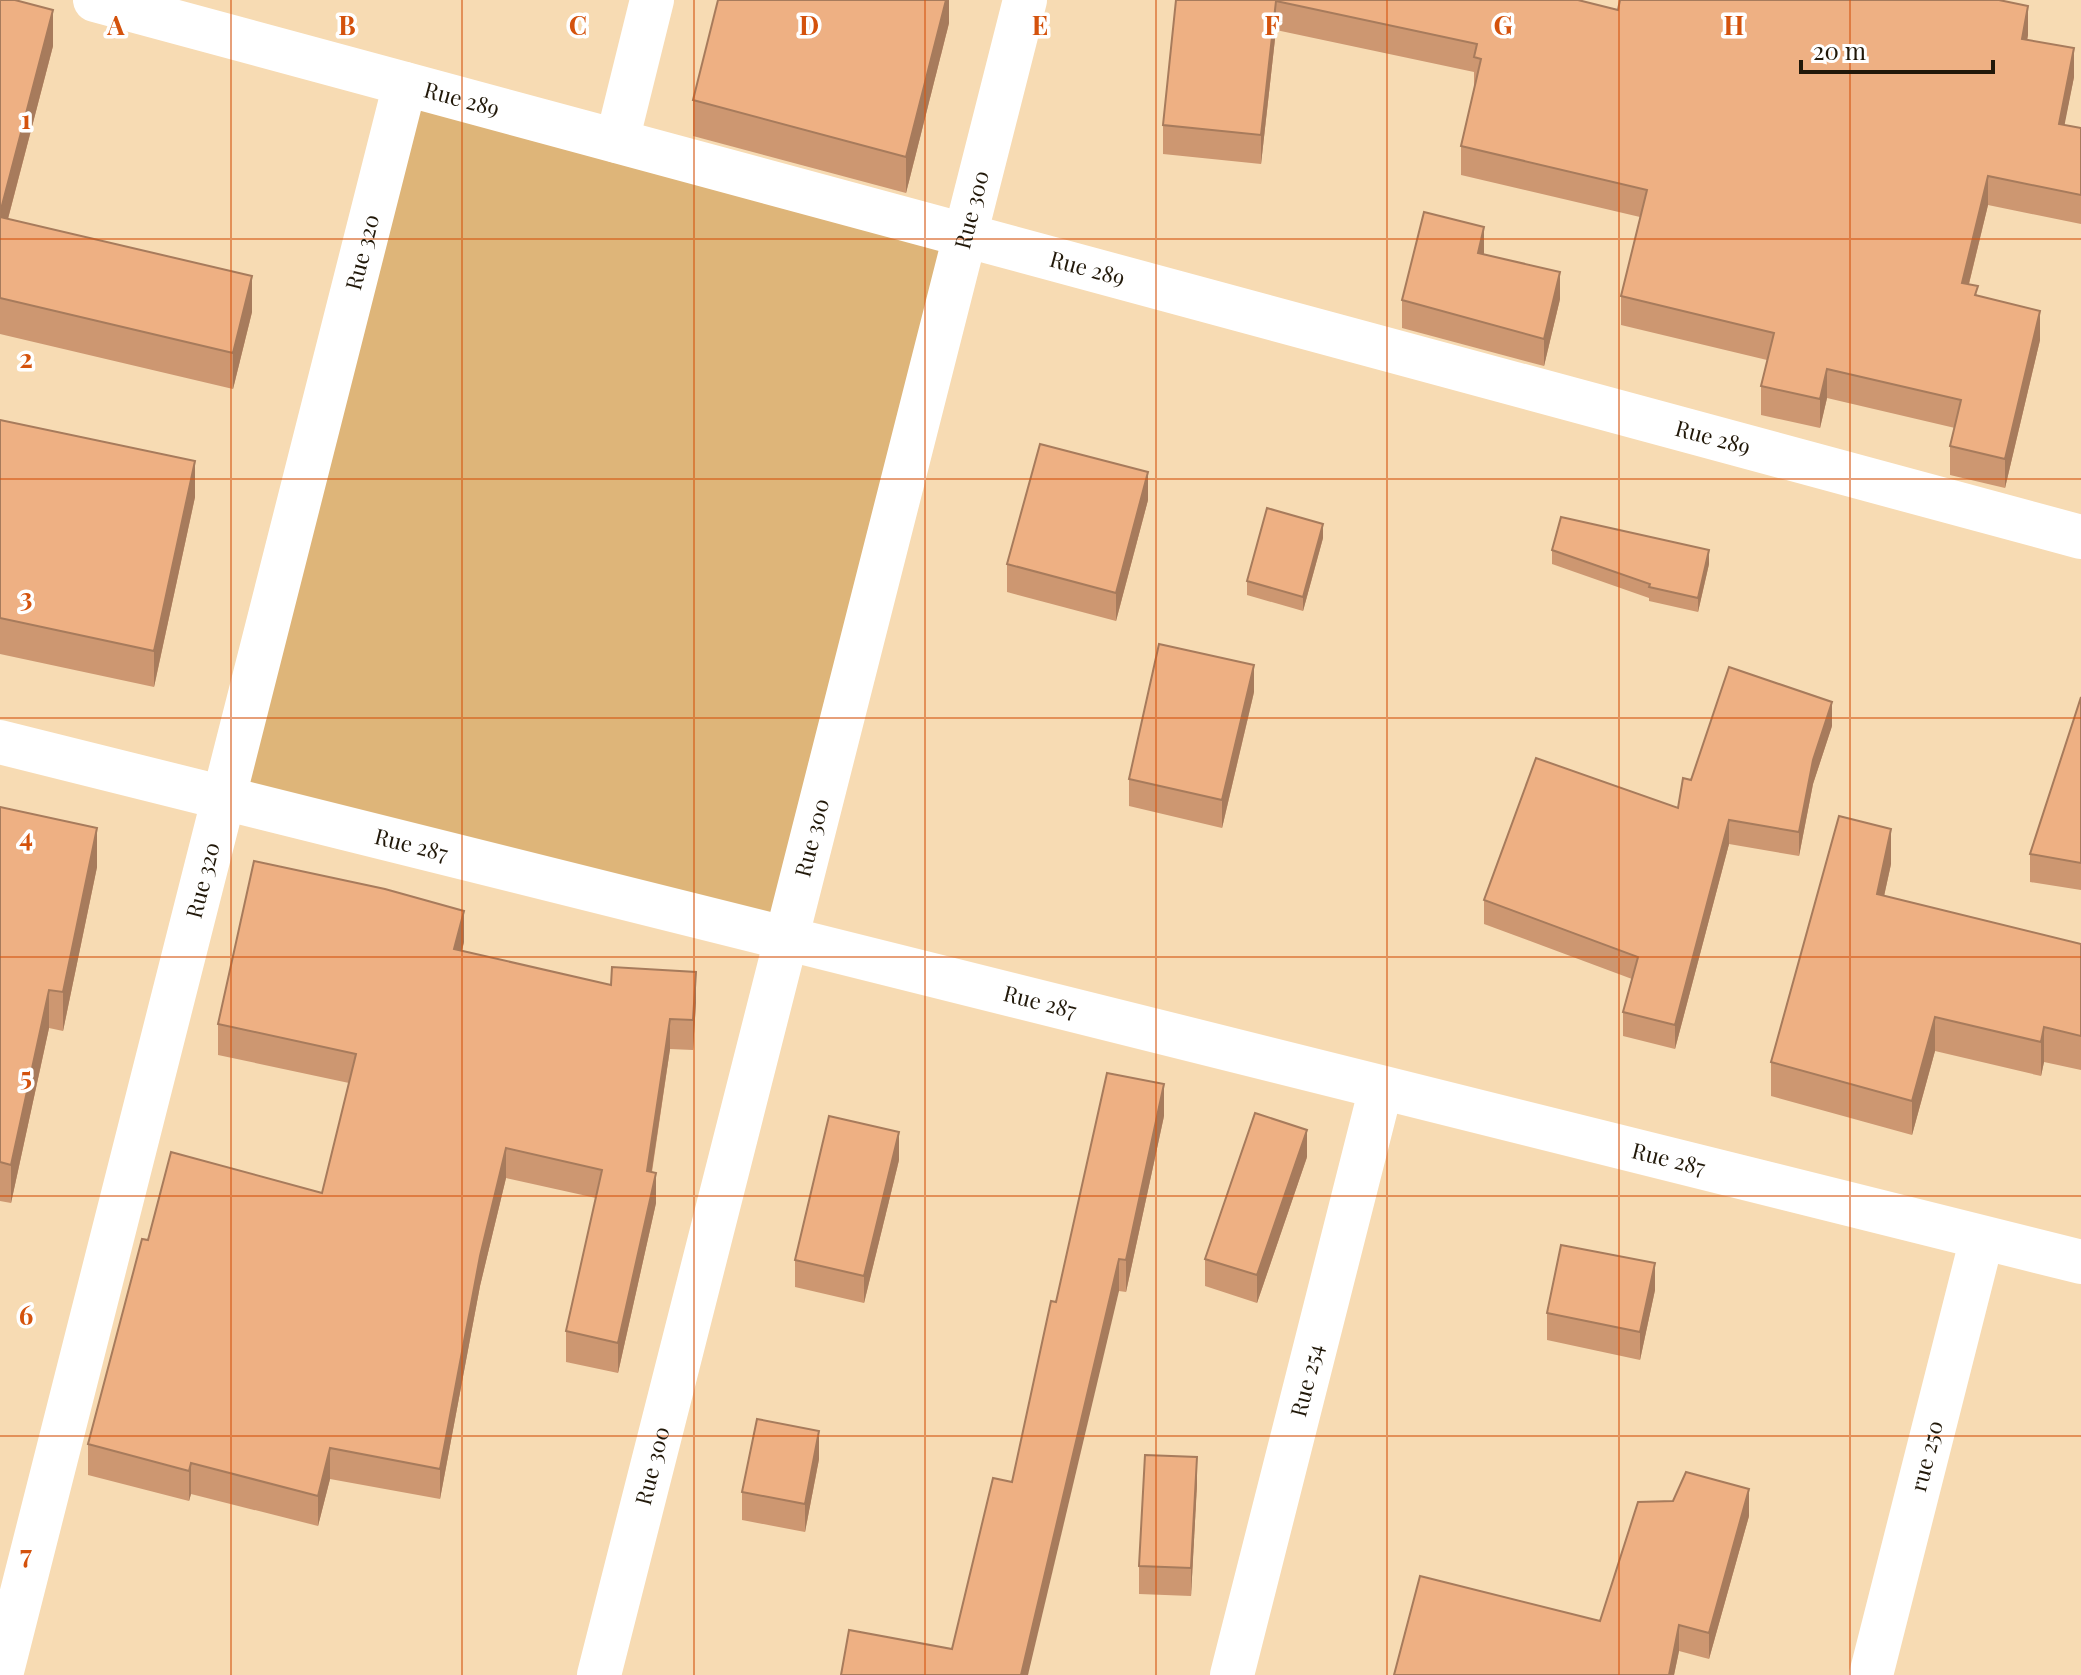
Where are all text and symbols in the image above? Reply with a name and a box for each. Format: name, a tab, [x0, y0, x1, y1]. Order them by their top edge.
text: A	[106, 7, 125, 42]
text: B	[338, 7, 356, 42]
text: C	[569, 7, 587, 42]
text: D	[799, 7, 819, 42]
text: E	[1032, 7, 1048, 42]
text: F	[1264, 7, 1280, 42]
text: G	[1493, 7, 1513, 42]
text: H	[1724, 7, 1744, 42]
scale bar	[1801, 24, 1993, 74]
text: 20 m	[1813, 34, 1866, 66]
street label: Rue 289	[421, 74, 503, 123]
text: 1	[21, 101, 31, 136]
street label: Rue 300	[946, 167, 995, 252]
street label: Rue 320	[337, 211, 385, 293]
street label: Rue 289	[1047, 243, 1129, 292]
text: 2	[19, 340, 33, 375]
street label: Rue 289	[1672, 412, 1754, 461]
text: 3	[20, 579, 32, 614]
street label: Rue 300	[787, 795, 835, 880]
text: 4	[19, 819, 33, 854]
street label: Rue 287	[372, 820, 451, 867]
street label: Rue 320	[178, 839, 226, 921]
street label: Rue 287	[1000, 977, 1080, 1025]
text: 5	[20, 1058, 32, 1093]
street label: Rue 287	[1629, 1134, 1709, 1182]
text: 6	[19, 1297, 33, 1332]
street label: Rue 254	[1282, 1340, 1330, 1420]
street label: rue 250	[1902, 1417, 1949, 1494]
street label: Rue 300	[627, 1423, 676, 1508]
text: 7	[20, 1536, 32, 1571]

